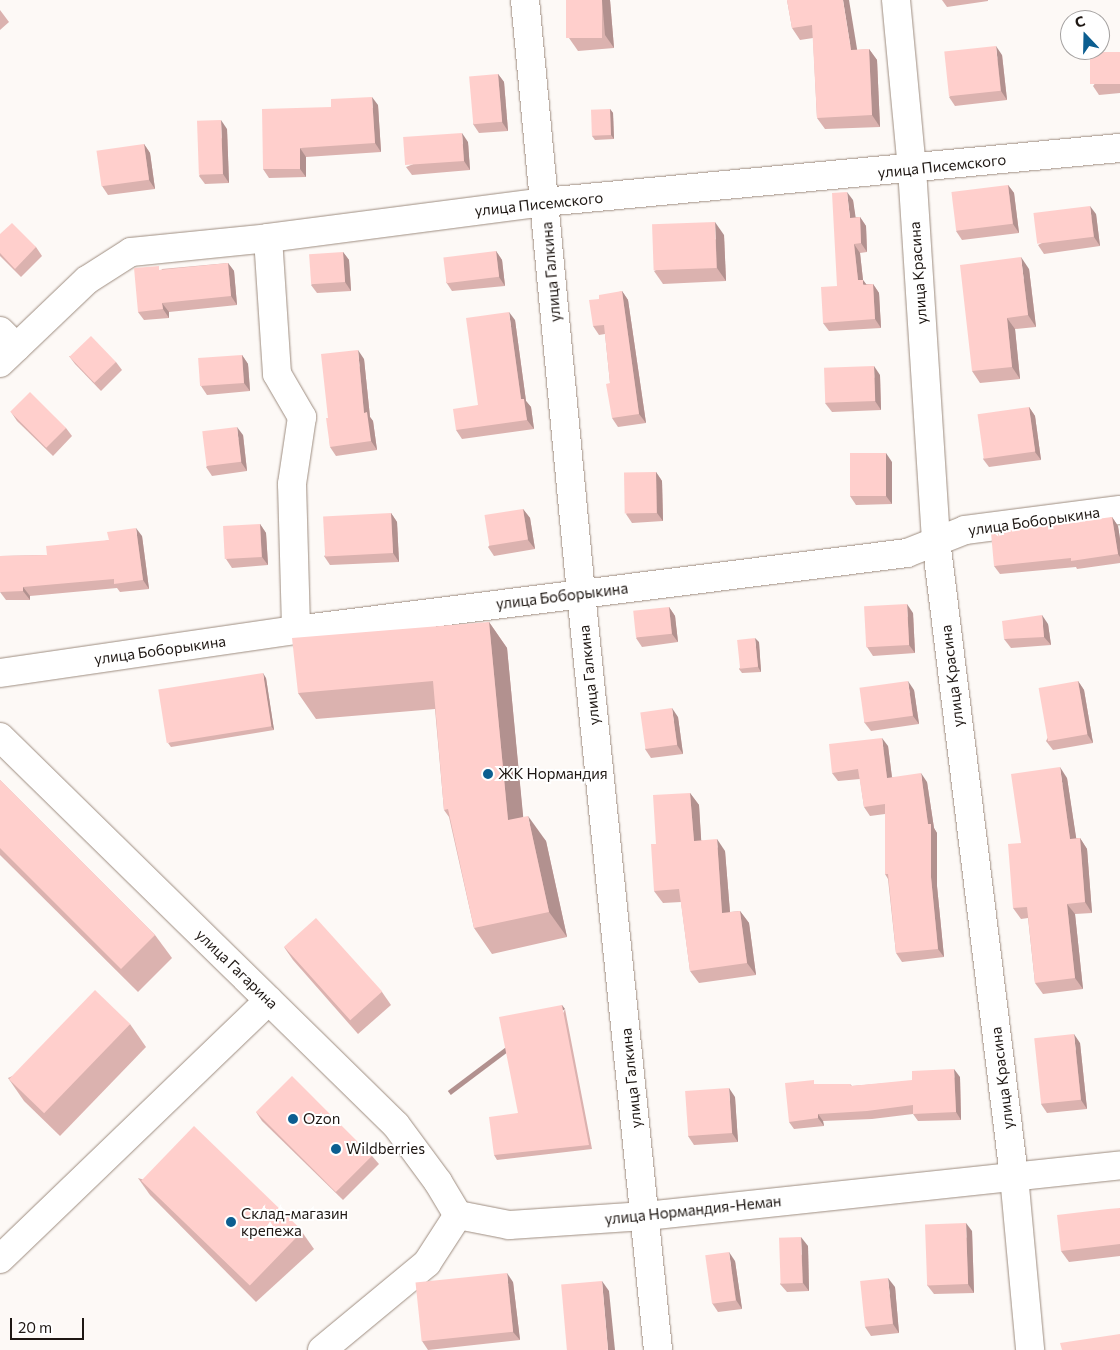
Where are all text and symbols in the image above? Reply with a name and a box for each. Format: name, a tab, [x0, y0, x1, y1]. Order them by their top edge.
north arrow	[1060, 10, 1110, 60]
text: С	[1072, 12, 1087, 31]
street label: улица Писемского	[877, 150, 1007, 182]
street label: улица Писемского	[474, 188, 604, 220]
street label: улица Галкина	[538, 221, 564, 323]
street label: улица Красина	[905, 221, 931, 325]
street label: улица Боборыкина	[967, 503, 1101, 539]
street label: улица Боборыкина	[495, 579, 629, 613]
street label: улица Галкина	[575, 624, 603, 726]
street label: улица Красина	[937, 624, 967, 728]
street label: улица Боборыкина	[93, 632, 227, 668]
place label: ЖК Нормандия	[498, 765, 608, 783]
marker: ЖК Нормандия	[482, 768, 494, 780]
street label: улица Гагарина	[192, 925, 282, 1013]
street label: улица Красина	[987, 1026, 1017, 1130]
street label: улица Галкина	[617, 1027, 645, 1129]
place label: Ozon	[303, 1110, 340, 1128]
marker: Ozon	[287, 1113, 299, 1125]
place label: Wildberries	[346, 1140, 425, 1158]
marker: Wildberries	[330, 1143, 342, 1155]
street label: улица Нормандия-Неман	[604, 1192, 782, 1228]
place label: Склад-магазин крепежа	[241, 1204, 348, 1239]
marker: Склад-магазин крепежа	[225, 1216, 237, 1228]
scale bar	[12, 1308, 86, 1340]
text: 20 m	[18, 1318, 52, 1336]

